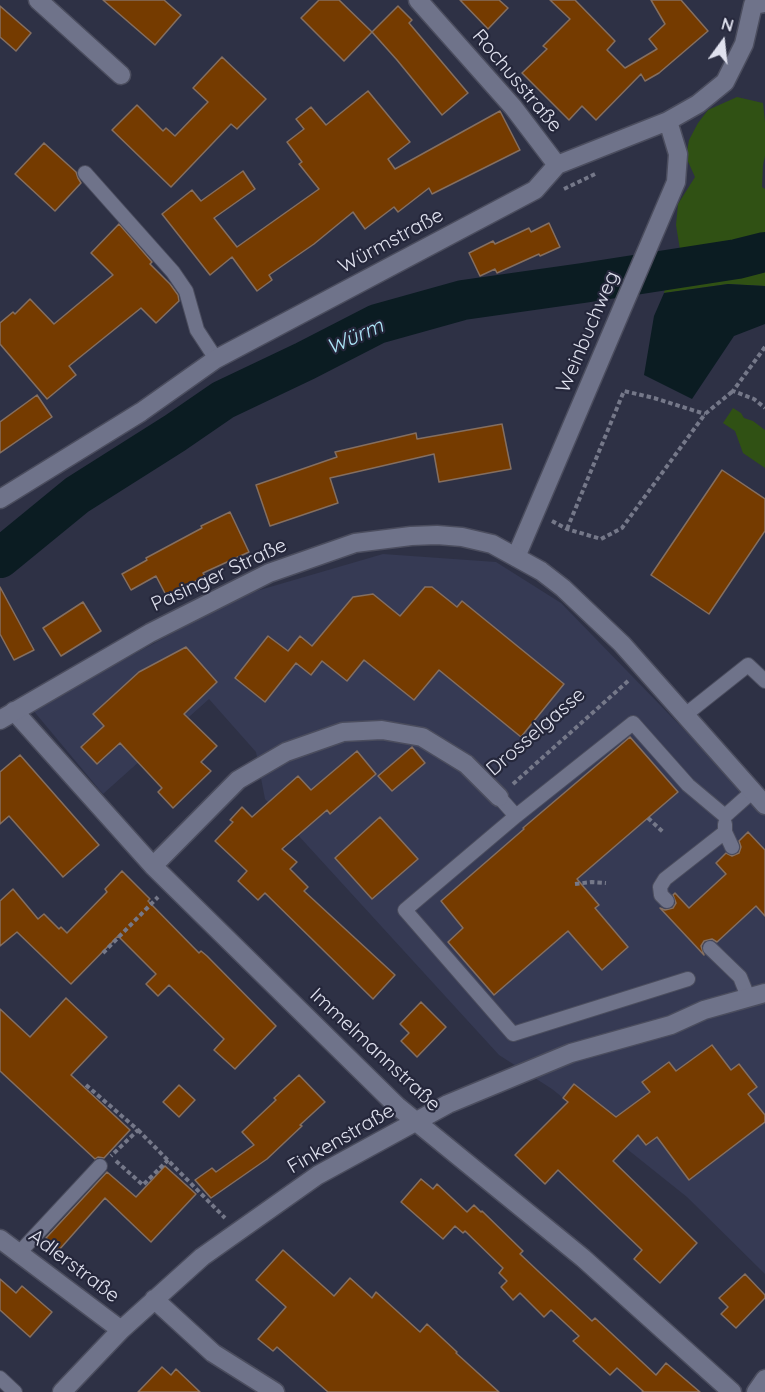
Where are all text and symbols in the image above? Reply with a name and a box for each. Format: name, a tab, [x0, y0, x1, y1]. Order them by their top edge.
north arrow	[693, 12, 753, 72]
text: N	[719, 13, 736, 36]
street label: Rochusstraße	[467, 25, 567, 137]
street label: Würmstraße	[334, 203, 448, 279]
street label: Weinbuchweg	[552, 267, 624, 397]
water label: Würm	[323, 313, 387, 361]
street label: Pasinger Straße	[147, 533, 291, 617]
street label: Drosselgasse	[482, 683, 590, 781]
street label: Immelmannstraße	[305, 983, 445, 1117]
street label: Finkenstraße	[283, 1099, 399, 1179]
street label: Adlerstraße	[24, 1224, 124, 1308]

